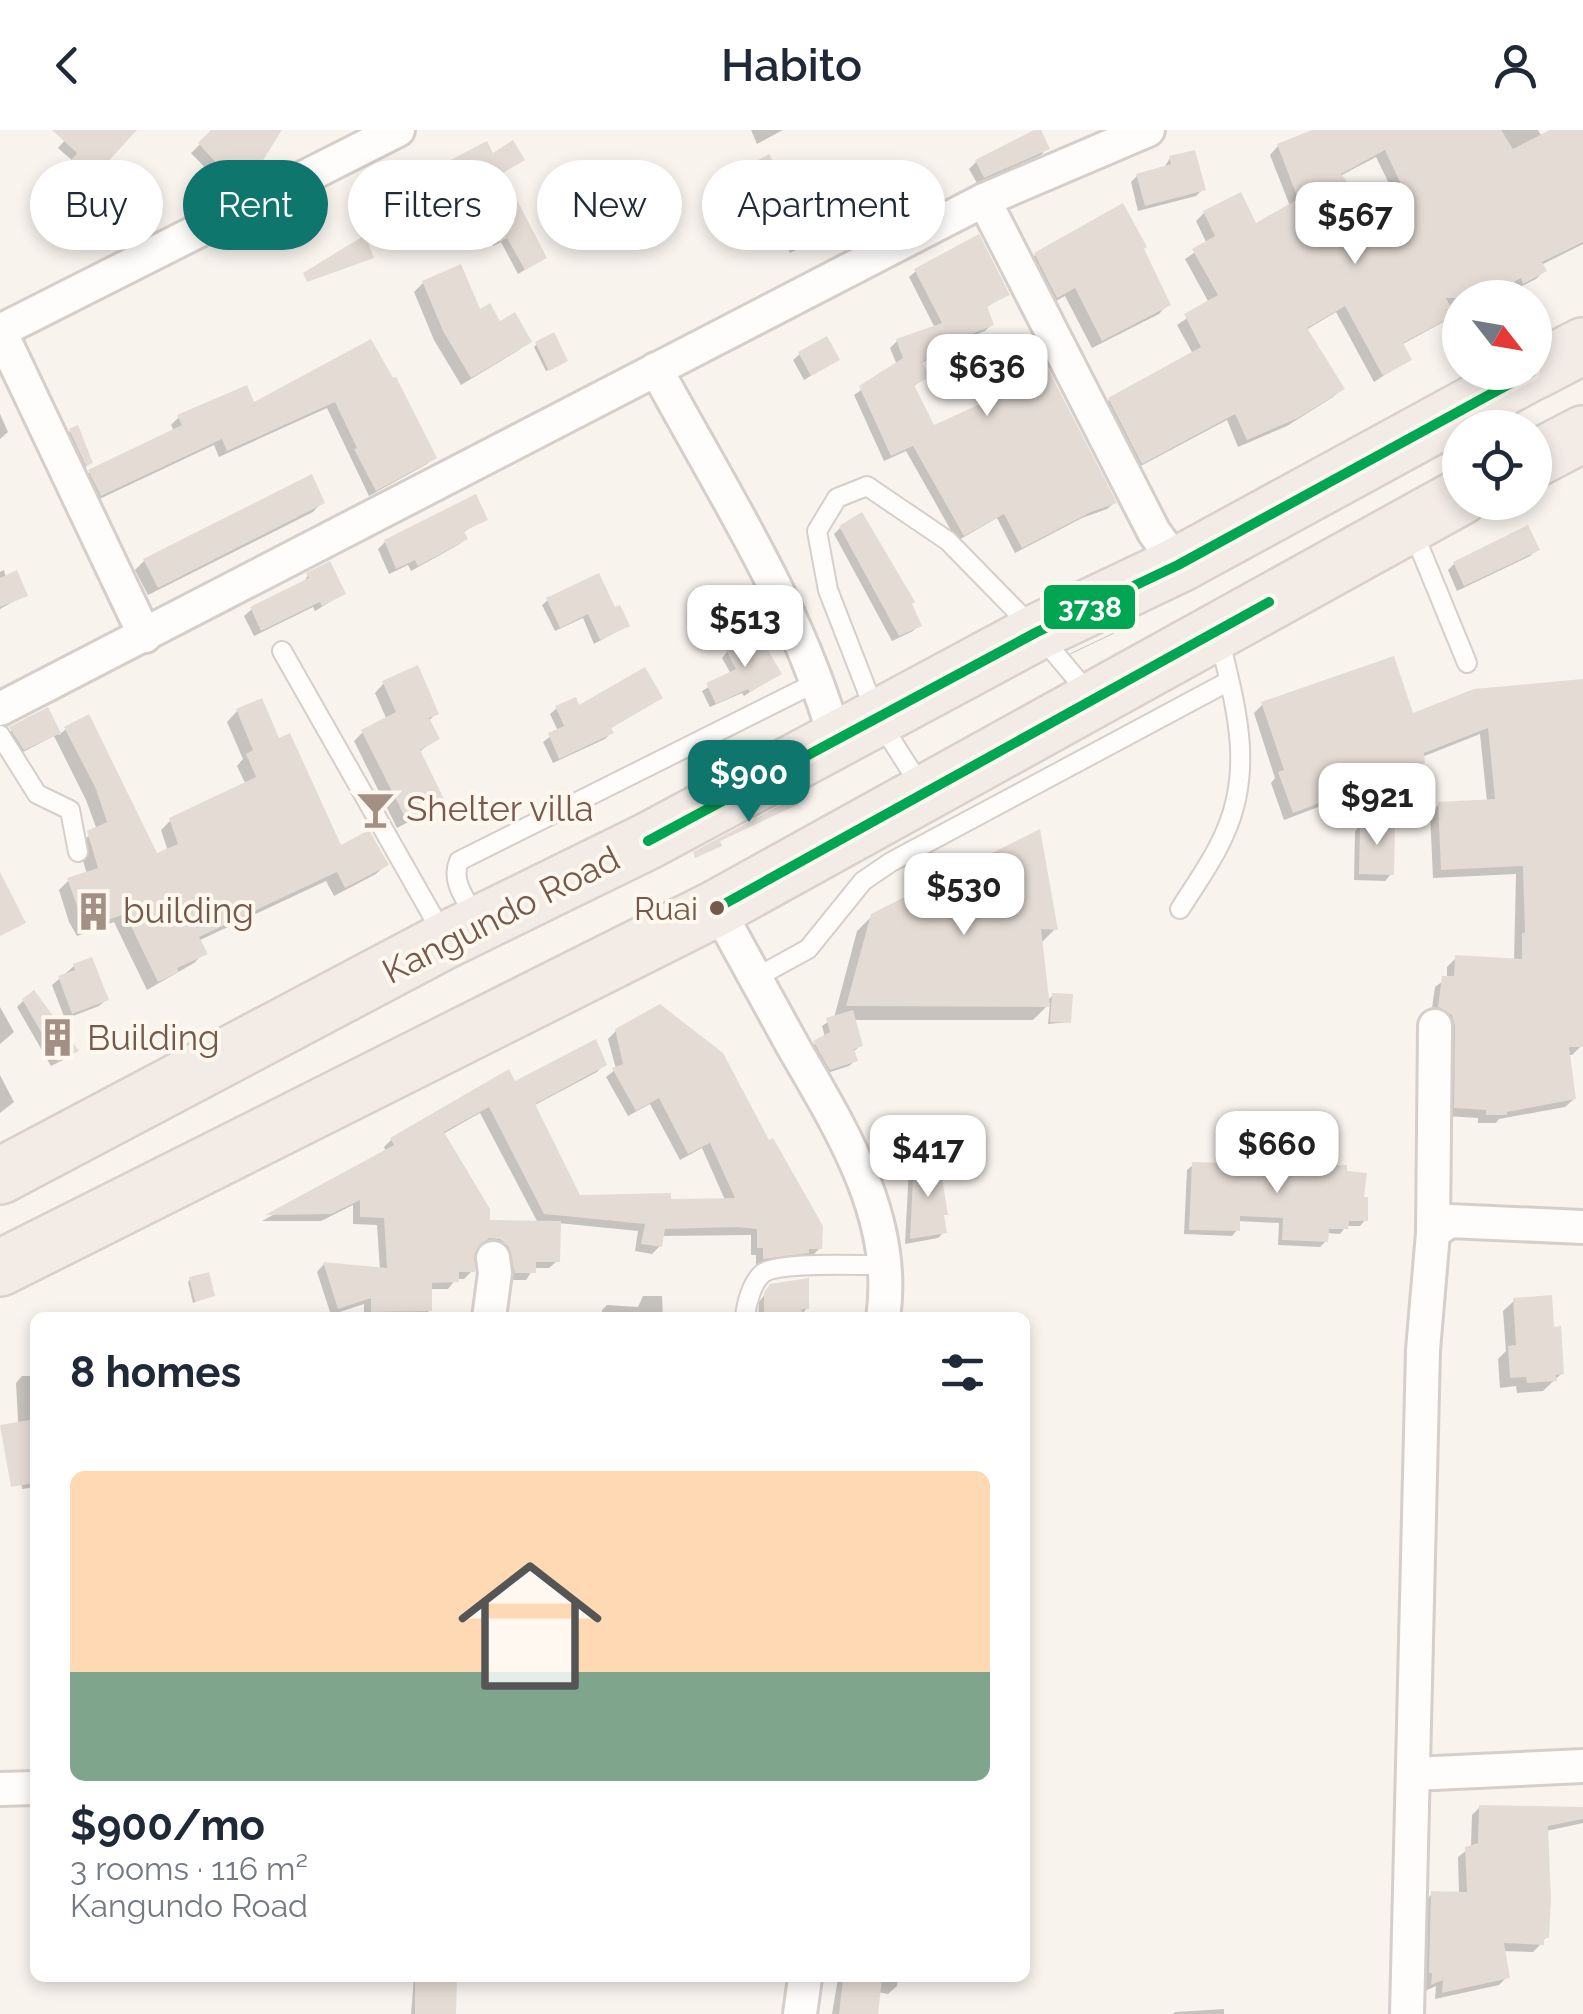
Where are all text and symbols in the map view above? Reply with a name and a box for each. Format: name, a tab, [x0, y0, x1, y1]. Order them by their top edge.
icon: back	[40, 38, 95, 93]
icon: person	[1488, 38, 1543, 93]
text: Habito	[721, 39, 862, 92]
chip: Buy	[30, 160, 163, 250]
chip: Rent	[183, 160, 328, 250]
chip: Filters	[348, 160, 517, 250]
chip: New	[537, 160, 682, 250]
chip: Apartment	[702, 160, 945, 250]
pin: $567	[1296, 182, 1414, 267]
text: $567	[1317, 196, 1393, 233]
north arrow	[1442, 280, 1552, 390]
map controls	[1442, 280, 1552, 520]
pin: $636	[928, 334, 1046, 419]
text: $636	[949, 348, 1025, 385]
button: locate	[1442, 410, 1552, 520]
line badge: 3738	[1042, 583, 1137, 631]
pin: $513	[686, 585, 804, 670]
text: 3738	[1058, 591, 1122, 624]
text: $513	[709, 599, 781, 636]
pin: $900	[690, 740, 808, 825]
text: $900	[710, 754, 788, 791]
pin: $921	[1318, 763, 1436, 848]
text: $921	[1341, 777, 1414, 814]
bar icon: Shelter villa	[355, 788, 397, 830]
place label: Shelter villa	[406, 788, 594, 829]
street label: Kangundo Road	[376, 837, 626, 992]
pin: $530	[905, 853, 1023, 938]
text: $530	[926, 867, 1002, 904]
building icon: building	[72, 890, 114, 932]
place label: building	[123, 890, 254, 931]
place label: Ruai	[634, 890, 698, 927]
marker: Ruai	[707, 898, 727, 918]
building icon: Building	[36, 1017, 78, 1059]
place label: Building	[87, 1017, 220, 1058]
pin: $660	[1218, 1111, 1336, 1196]
pin: $417	[869, 1115, 987, 1200]
text: $660	[1238, 1125, 1316, 1162]
text: $417	[892, 1129, 964, 1166]
icon: filters	[935, 1345, 990, 1400]
text: 8 homes	[70, 1348, 241, 1397]
icon: home	[440, 1536, 620, 1716]
text: $900/mo	[70, 1801, 265, 1850]
text: 3 rooms · 116 m²	[70, 1850, 308, 1887]
text: Kangundo Road	[70, 1887, 308, 1924]

